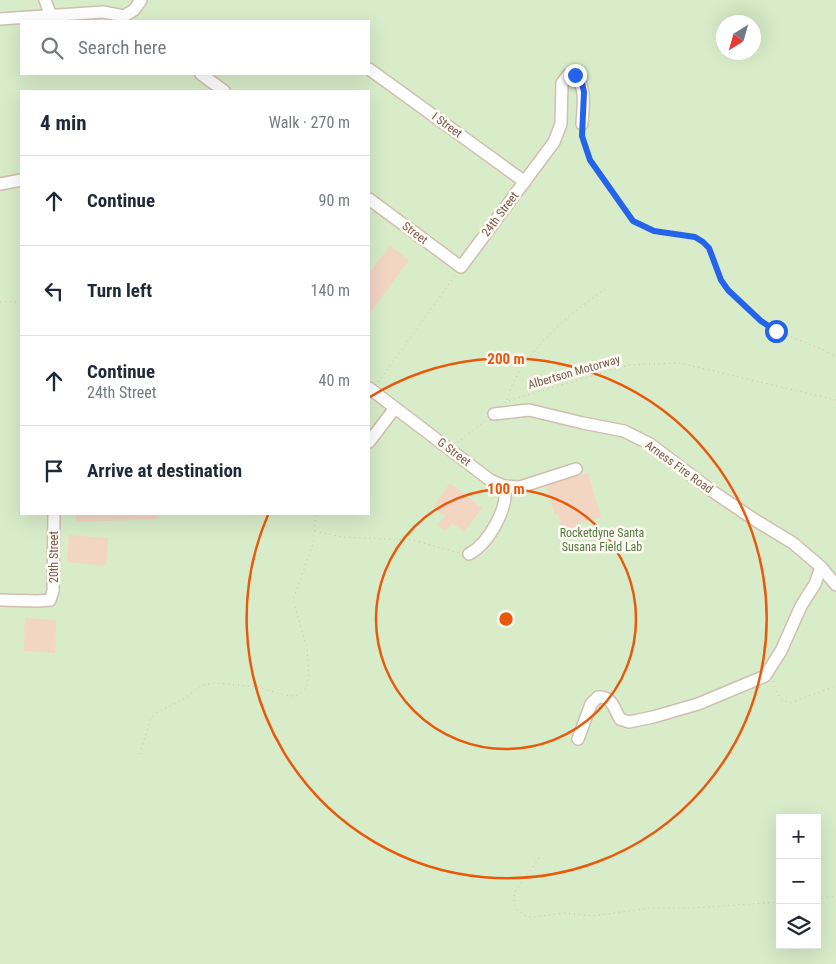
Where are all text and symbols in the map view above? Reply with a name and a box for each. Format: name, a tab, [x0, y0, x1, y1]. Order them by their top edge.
north arrow	[716, 15, 761, 60]
search box	[20, 20, 370, 75]
icon: search	[38, 34, 66, 62]
text: Search here	[78, 36, 166, 59]
route end	[564, 64, 587, 87]
street label: I Street	[429, 109, 465, 141]
text: 4 min	[40, 111, 87, 135]
text: Walk · 270 m	[269, 113, 350, 132]
icon: ahead	[40, 187, 68, 215]
text: Continue	[87, 189, 155, 212]
street label: 24th Street	[479, 189, 522, 239]
text: 90 m	[318, 191, 350, 210]
street label: Street	[400, 219, 431, 247]
icon: left	[40, 277, 68, 305]
text: Turn left	[87, 279, 152, 302]
text: 140 m	[311, 281, 350, 300]
route start	[765, 320, 788, 343]
text: 200 m	[487, 350, 525, 368]
street label: Albertson Motorway	[526, 352, 622, 392]
text: Continue	[87, 360, 155, 383]
icon: ahead	[40, 367, 68, 395]
text: 40 m	[318, 371, 350, 390]
text: 24th Street	[87, 383, 156, 402]
street label: G Street	[435, 435, 474, 469]
street label: Arness Fire Road	[642, 438, 716, 496]
icon: arrive	[40, 457, 68, 485]
text: Arrive at destination	[87, 459, 242, 482]
text: 100 m	[487, 480, 525, 498]
park label: Rocketdyne Santa Susana Field Lab	[560, 526, 645, 554]
street label: 20th Street	[47, 531, 61, 583]
centre of rings	[497, 610, 515, 628]
map controls	[776, 814, 821, 949]
button: +	[776, 814, 821, 859]
button: −	[776, 859, 821, 904]
button: layers	[776, 904, 821, 949]

